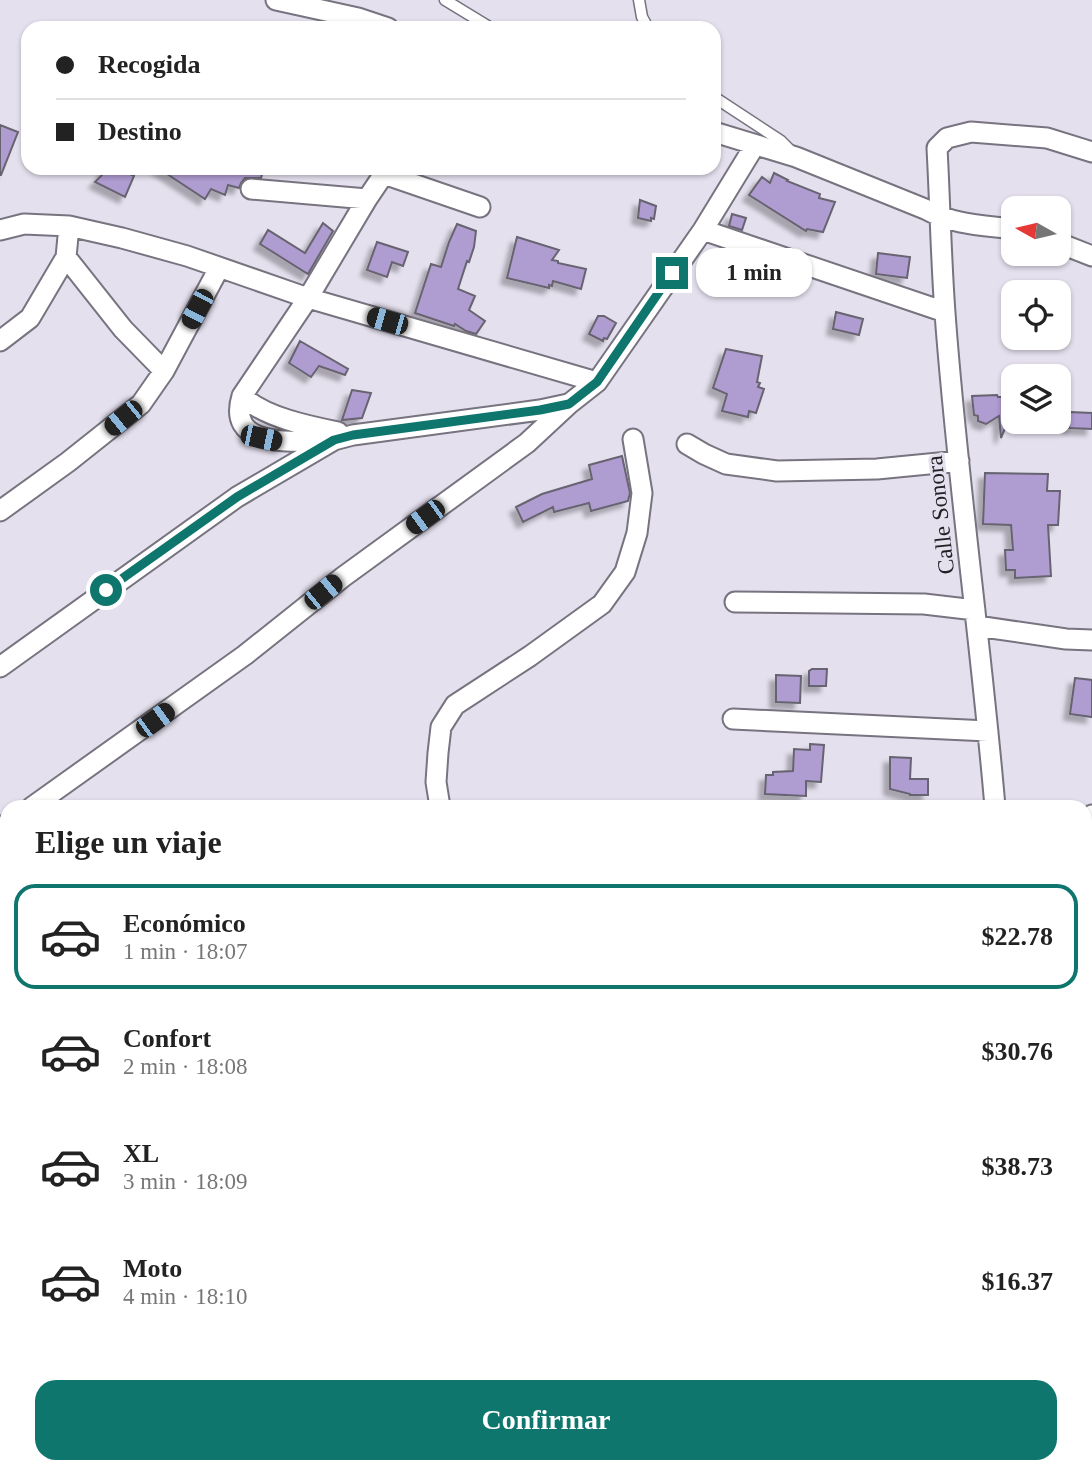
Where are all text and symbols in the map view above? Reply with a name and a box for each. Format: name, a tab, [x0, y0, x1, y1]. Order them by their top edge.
text: Recogida	[98, 50, 201, 79]
text: Destino	[98, 117, 182, 146]
north arrow	[1001, 196, 1071, 266]
map controls	[1001, 196, 1071, 434]
callout: 1 min	[696, 248, 812, 298]
route end	[656, 257, 688, 289]
text: 1 min	[726, 260, 782, 285]
button: locate	[1001, 280, 1071, 350]
car	[178, 286, 217, 332]
car	[364, 305, 411, 337]
button: layers	[1001, 364, 1071, 434]
car	[101, 397, 146, 439]
car	[239, 423, 284, 453]
street label: Calle Sonora	[922, 454, 959, 576]
car	[402, 496, 449, 538]
car	[301, 571, 346, 613]
route start	[90, 574, 122, 606]
car	[132, 699, 179, 741]
text: Elige un viaje	[35, 824, 222, 860]
icon: car	[39, 905, 102, 968]
text: Económico	[123, 909, 246, 938]
text: $22.78	[982, 922, 1053, 951]
text: 1 min · 18:07	[123, 939, 248, 964]
icon: car	[39, 1020, 102, 1083]
text: Confort	[123, 1024, 211, 1053]
text: $30.76	[982, 1037, 1053, 1066]
text: 2 min · 18:08	[123, 1054, 248, 1079]
icon: car	[39, 1135, 102, 1198]
text: XL	[123, 1139, 159, 1168]
text: $38.73	[982, 1152, 1053, 1181]
text: 3 min · 18:09	[123, 1169, 248, 1194]
icon: car	[39, 1250, 102, 1313]
text: Moto	[123, 1254, 182, 1283]
text: $16.37	[982, 1267, 1053, 1296]
text: 4 min · 18:10	[123, 1284, 248, 1309]
button: Confirmar	[35, 1380, 1057, 1460]

